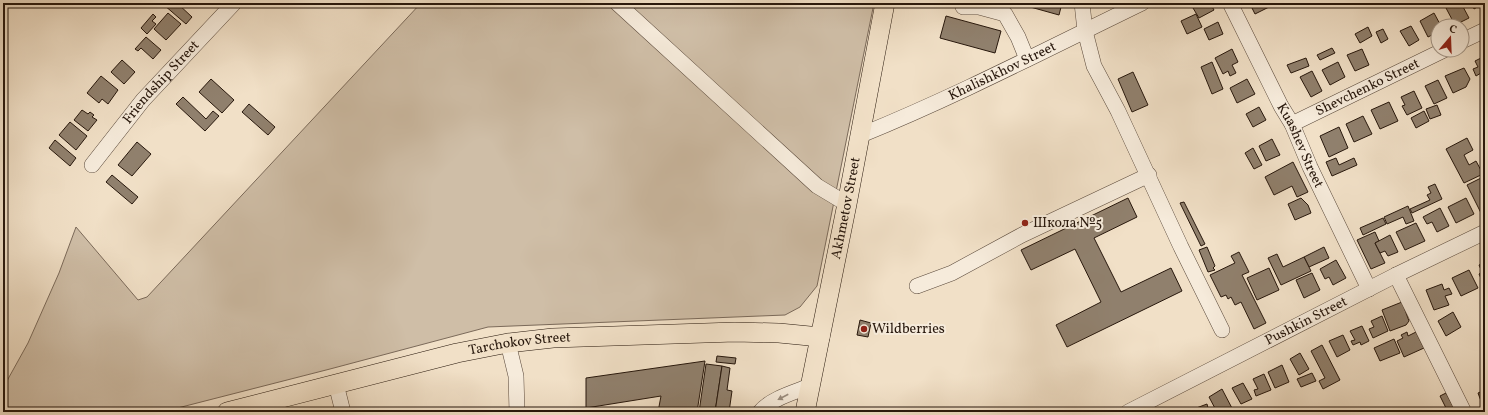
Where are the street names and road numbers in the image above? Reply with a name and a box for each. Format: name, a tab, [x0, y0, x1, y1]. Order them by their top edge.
street label: Friendship Street	[118, 36, 204, 128]
street label: Khalishkhov Street	[945, 37, 1059, 105]
street label: Shevchenko Street	[1312, 54, 1423, 121]
street label: Kuashev Street	[1272, 99, 1328, 191]
street label: Akhmetov Street	[827, 155, 865, 261]
street label: Pushkin Street	[1262, 292, 1351, 350]
street label: Tarchokov Street	[467, 328, 571, 360]

